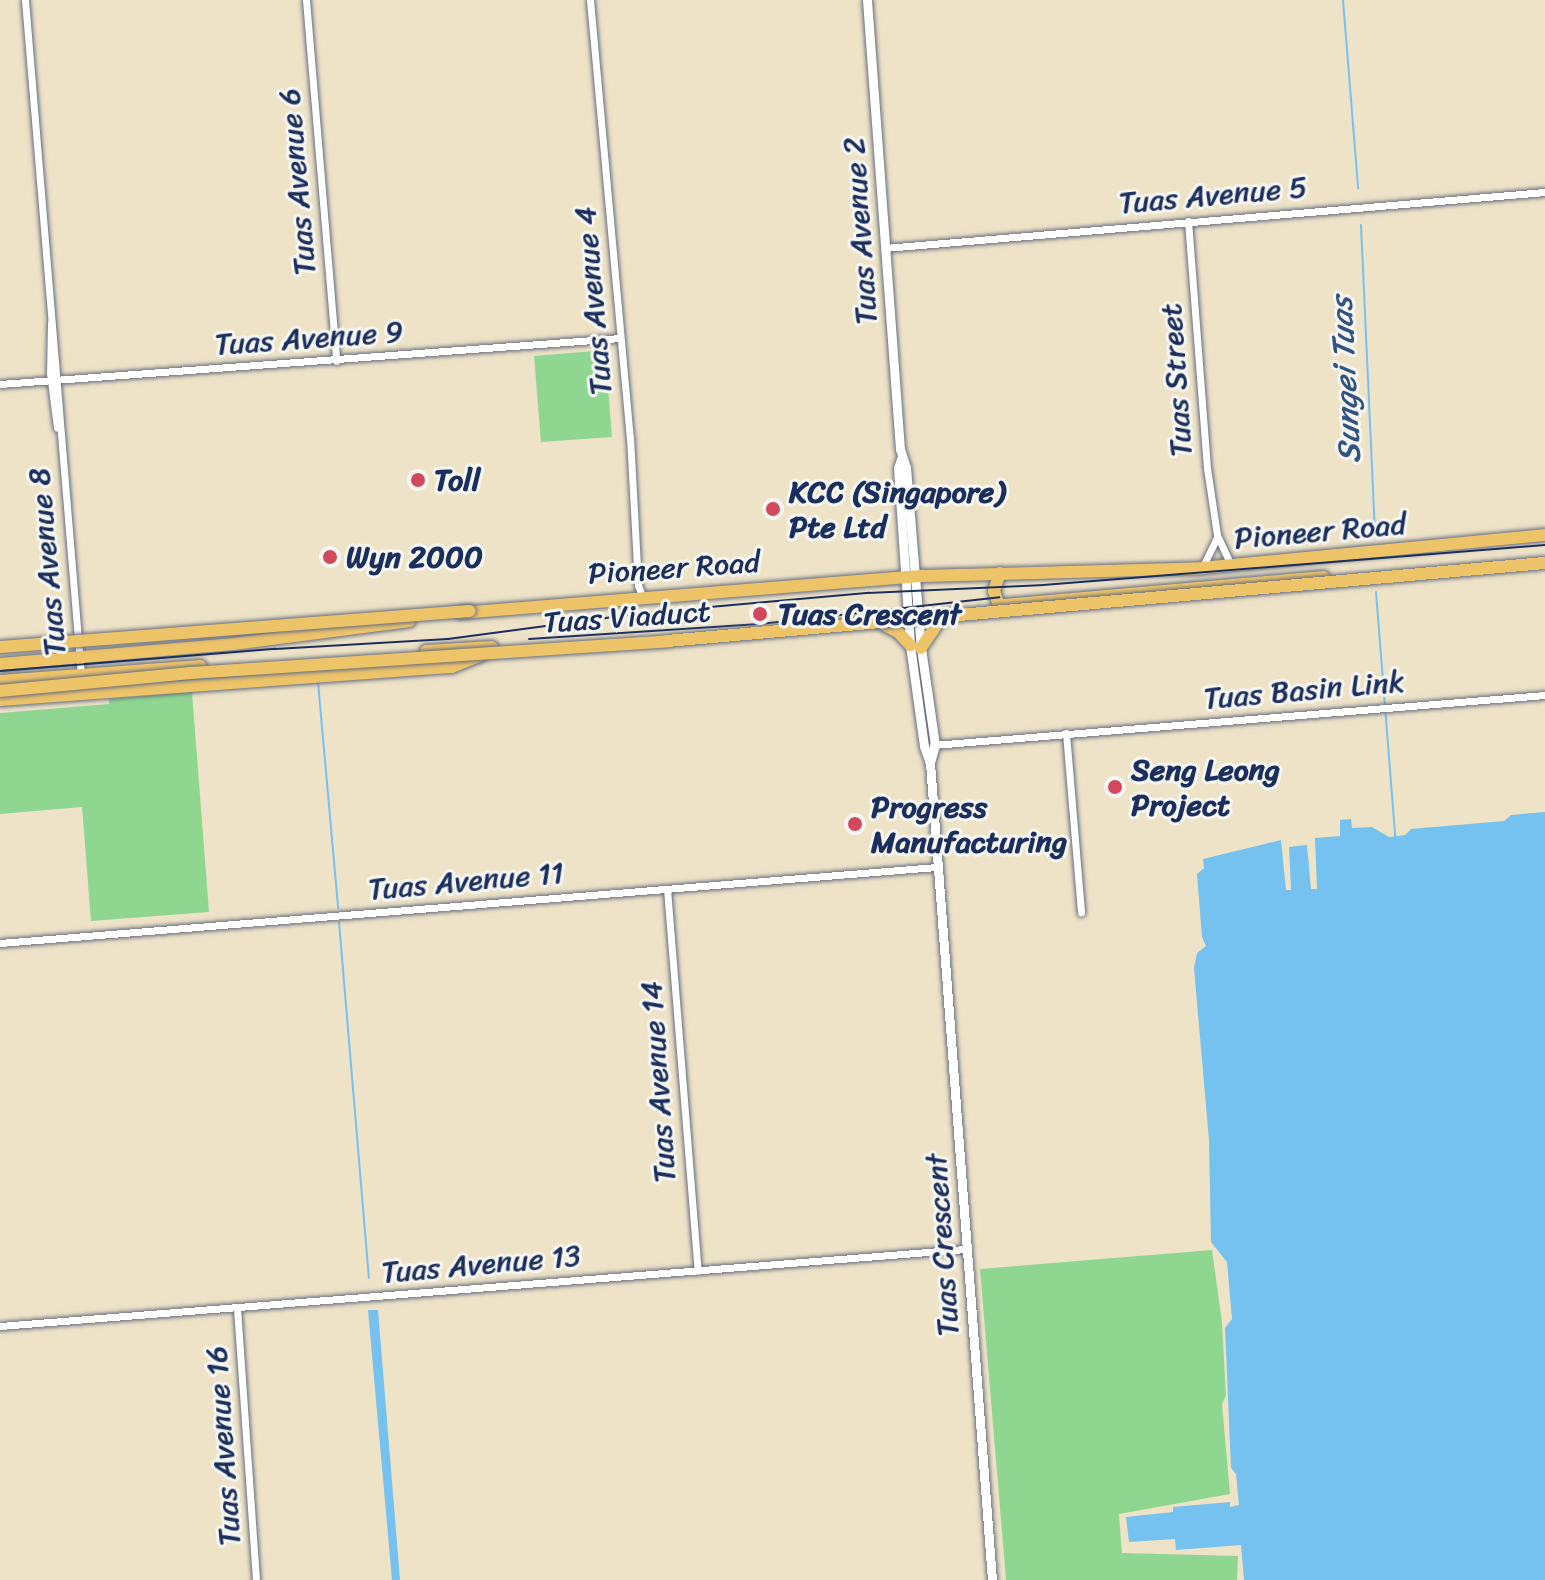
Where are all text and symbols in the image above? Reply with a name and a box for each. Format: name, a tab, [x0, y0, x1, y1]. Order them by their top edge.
street label: Tuas Avenue 6	[271, 87, 323, 277]
street label: Tuas Avenue 2	[836, 136, 884, 326]
street label: Tuas Avenue 5	[1117, 169, 1309, 221]
street label: Tuas Avenue 4	[567, 205, 619, 397]
water label: Sungei Tuas	[1322, 296, 1370, 464]
street label: Tuas Street	[1153, 302, 1199, 458]
street label: Tuas Avenue 9	[214, 313, 404, 363]
place label: Toll	[434, 462, 480, 498]
street label: Tuas Avenue 8	[21, 467, 73, 657]
marker: Toll	[409, 471, 427, 489]
place label: KCC (Singapore) Pte Ltd	[789, 474, 1005, 544]
marker: KCC (Singapore) Pte Ltd	[764, 500, 782, 518]
street label: Pioneer Road	[1233, 506, 1407, 556]
place label: Wyn 2000	[346, 539, 483, 575]
street label: Pioneer Road	[587, 544, 761, 592]
marker: Wyn 2000	[321, 548, 339, 566]
street label: Tuas Viaduct	[543, 593, 711, 641]
place label: Tuas Crescent	[778, 596, 965, 632]
marker: Tuas Crescent	[749, 603, 771, 625]
street label: Tuas Basin Link	[1202, 663, 1406, 717]
place label: Seng Leong Project	[1131, 752, 1280, 822]
marker: Seng Leong Project	[1106, 778, 1124, 796]
place label: Progress Manufacturing	[871, 789, 1067, 860]
marker: Progress Manufacturing	[846, 815, 864, 833]
street label: Tuas Avenue 11	[367, 855, 565, 907]
street label: Tuas Avenue 14	[633, 980, 683, 1184]
street label: Tuas Crescent	[918, 1151, 966, 1339]
street label: Tuas Avenue 13	[380, 1237, 582, 1291]
street label: Tuas Avenue 16	[198, 1345, 248, 1547]

